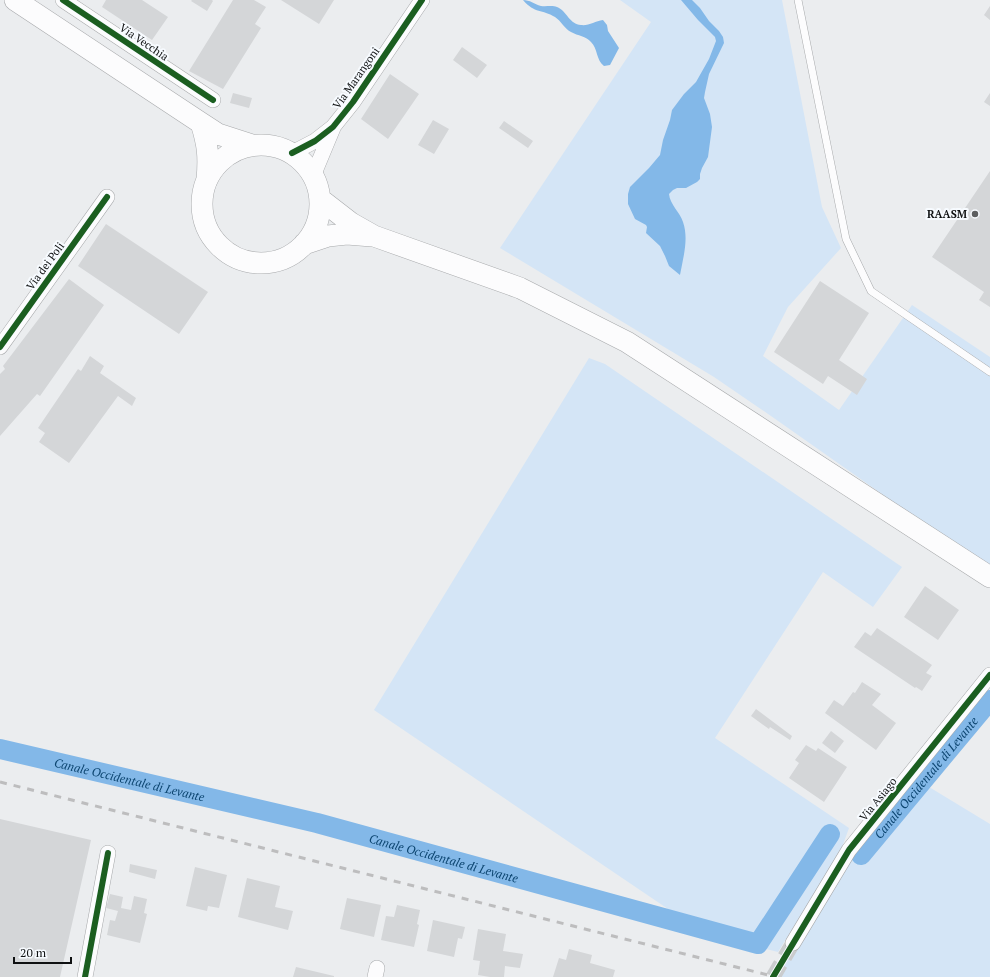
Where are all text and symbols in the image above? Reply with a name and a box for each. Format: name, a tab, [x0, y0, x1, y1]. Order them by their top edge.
street label: Via Vecchia	[117, 20, 172, 64]
street label: Via Marangoni	[330, 44, 382, 112]
place label: RAASM	[927, 207, 968, 221]
marker: RAASM	[970, 209, 980, 219]
street label: Via dei Poli	[23, 239, 67, 293]
water label: Canale Occidentale di Levante	[871, 713, 981, 841]
water label: Canale Occidentale di Levante	[53, 754, 207, 804]
street label: Via Asiago	[856, 774, 900, 824]
water label: Canale Occidentale di Levante	[368, 830, 521, 886]
scale bar	[14, 939, 71, 965]
text: 20 m	[20, 945, 47, 960]

